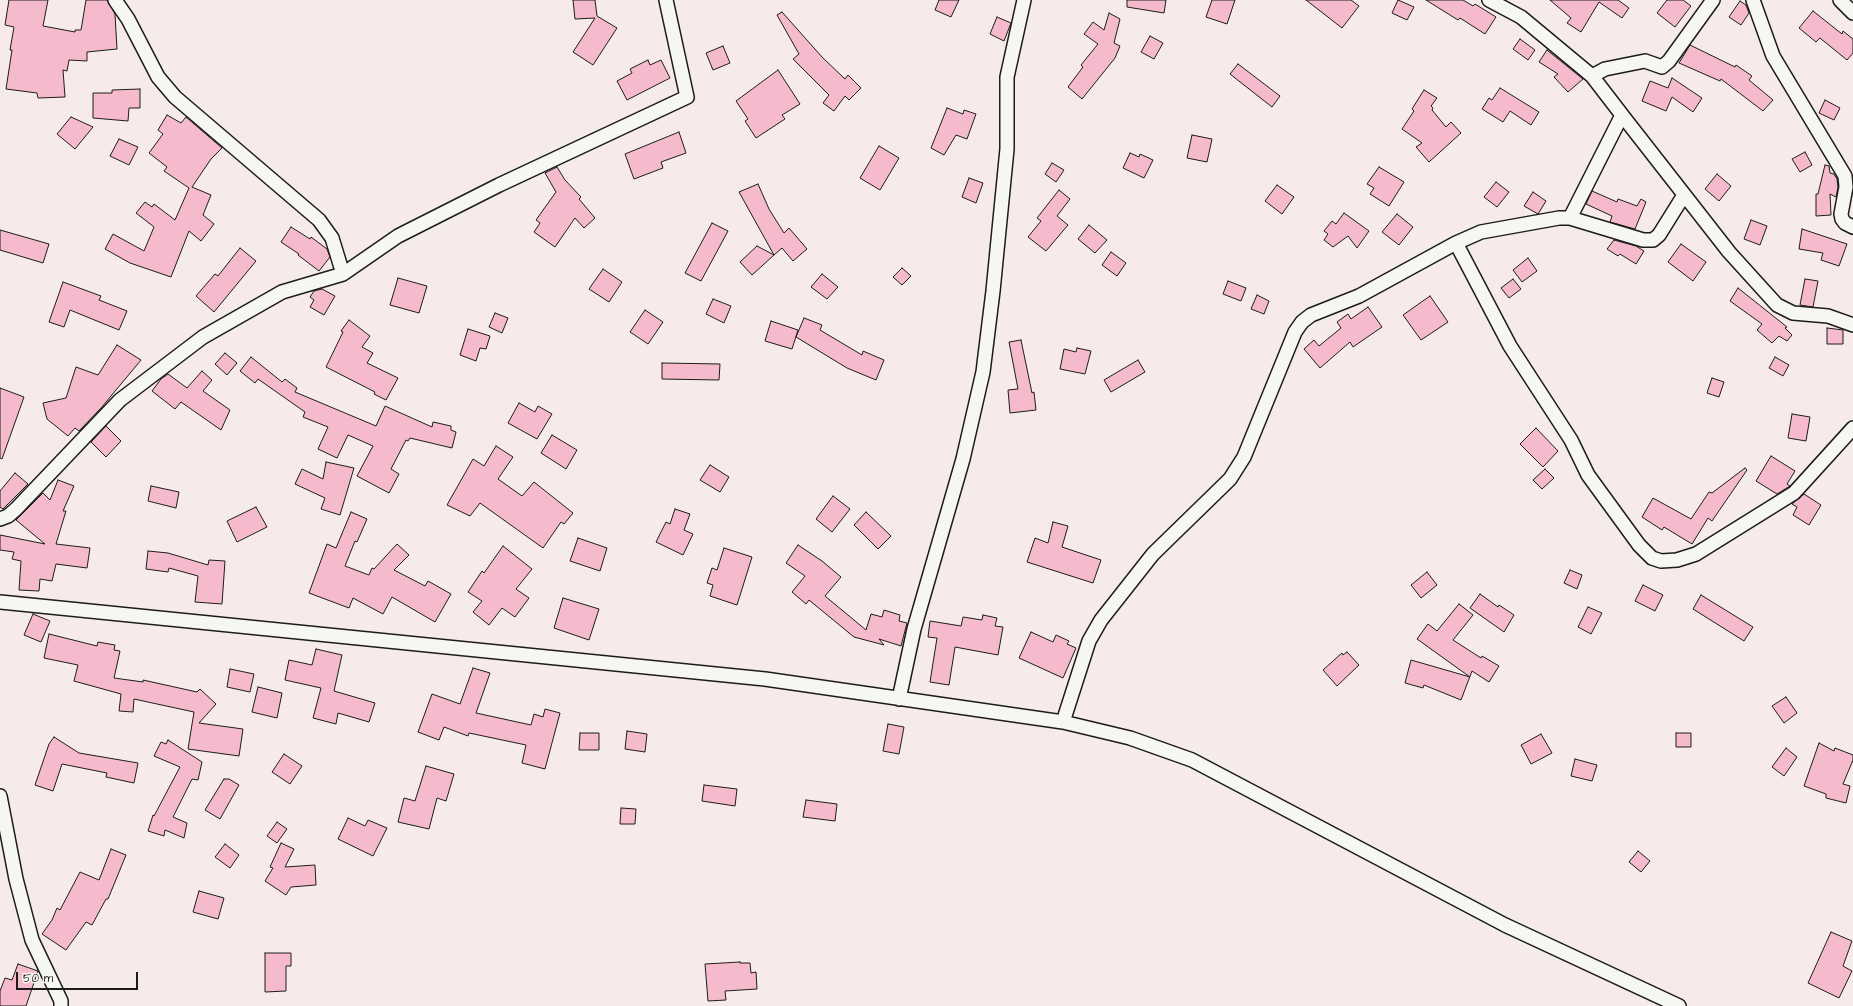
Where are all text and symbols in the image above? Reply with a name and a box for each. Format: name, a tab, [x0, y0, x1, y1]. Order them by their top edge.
scale bar	[18, 964, 140, 990]
text: 50 m	[23, 970, 53, 987]

